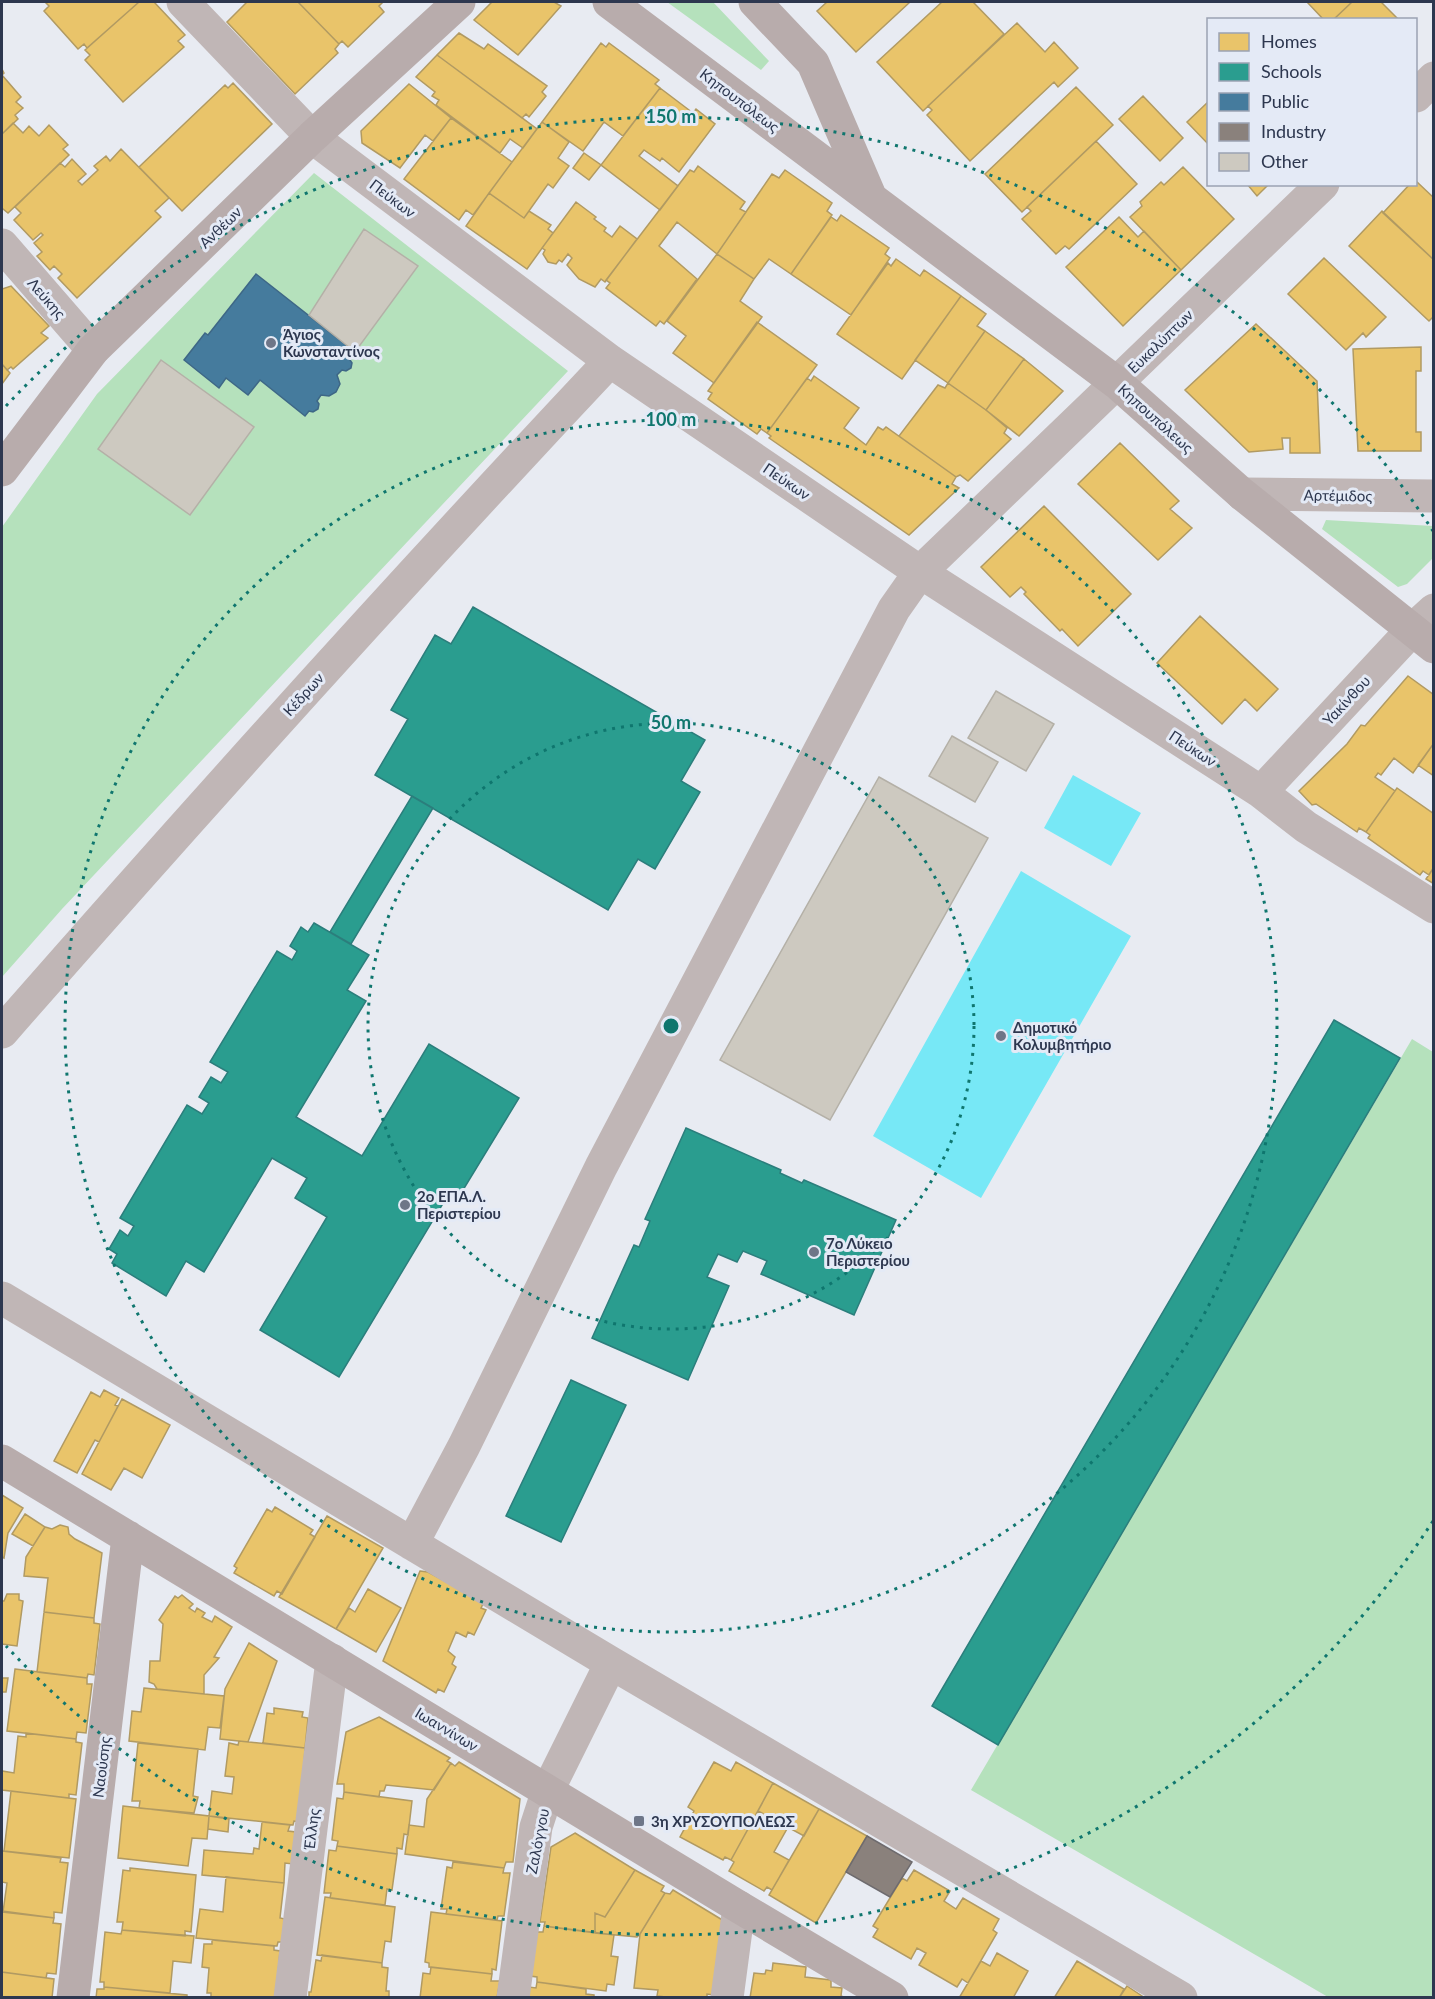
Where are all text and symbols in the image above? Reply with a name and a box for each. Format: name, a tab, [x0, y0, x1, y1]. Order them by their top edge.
legend	[1207, 18, 1417, 186]
text: Homes	[1261, 30, 1317, 52]
text: Schools	[1261, 60, 1322, 82]
street label: Κηπουπόλεως	[697, 64, 783, 136]
text: Public	[1261, 90, 1309, 112]
text: 150 m	[646, 105, 696, 127]
text: Industry	[1261, 120, 1327, 142]
text: Other	[1261, 150, 1308, 172]
street label: Πεύκων	[367, 175, 420, 221]
street label: Ανθέων	[195, 202, 245, 252]
street label: Λεύκης	[24, 274, 70, 322]
street label: Ευκαλύπτων	[1124, 305, 1197, 377]
place label: Άγιος Κωνσταντίνος	[282, 325, 380, 360]
marker: Άγιος Κωνσταντίνος	[264, 336, 278, 350]
street label: Κηπουπόλεως	[1115, 380, 1197, 456]
text: 100 m	[646, 408, 696, 430]
street label: Πεύκων	[760, 459, 814, 503]
street label: Αρτέμιδος	[1304, 485, 1373, 505]
street label: Κέδρων	[279, 668, 327, 719]
street label: Υακίνθου	[1318, 671, 1374, 729]
text: 50 m	[651, 711, 691, 733]
street label: Πεύκων	[1166, 726, 1220, 770]
centre of rings	[661, 1016, 681, 1036]
place label: Δημοτικό Κολυμβητήριο	[1013, 1018, 1112, 1053]
marker: Δημοτικό Κολυμβητήριο	[994, 1029, 1008, 1043]
place label: 2ο ΕΠΑ.Λ. Περιστερίου	[417, 1187, 501, 1222]
marker: 2ο ΕΠΑ.Λ. Περιστερίου	[398, 1198, 412, 1212]
place label: 7ο Λύκειο Περιστερίου	[826, 1234, 910, 1269]
marker: 7ο Λύκειο Περιστερίου	[807, 1245, 821, 1259]
street label: Ιωαννίνων	[412, 1703, 482, 1755]
street label: Ναούσης	[88, 1735, 114, 1799]
street label: Έλλης	[300, 1807, 322, 1851]
street label: Ζαλόγγου	[522, 1807, 552, 1875]
place label: 3η ΧΡΥΣΟΥΠΟΛΕΩΣ	[651, 1812, 795, 1830]
marker: 3η ΧΡΥΣΟΥΠΟΛΕΩΣ	[632, 1814, 646, 1828]

